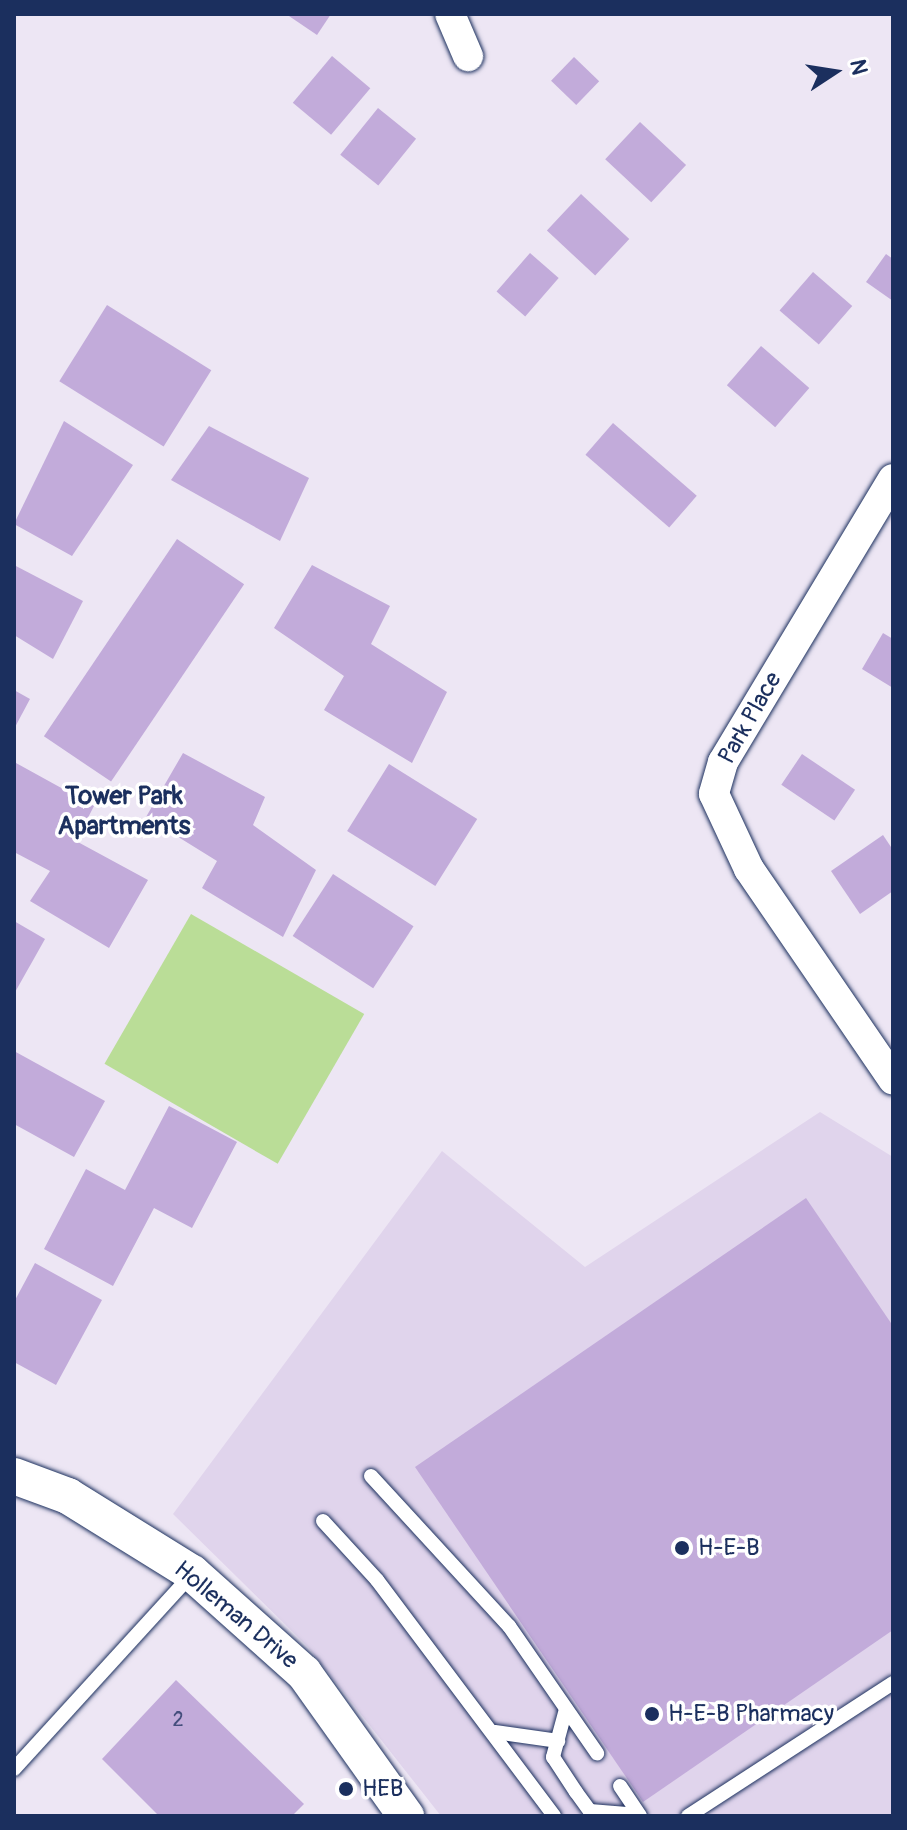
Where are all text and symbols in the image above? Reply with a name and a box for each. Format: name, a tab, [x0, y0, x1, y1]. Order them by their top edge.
north arrow	[795, 32, 875, 112]
text: N	[843, 57, 874, 77]
street label: Park Place	[712, 667, 788, 769]
district label: Tower Park Apartments	[58, 781, 190, 842]
place label: H-E-B	[698, 1534, 760, 1562]
marker: H-E-B	[673, 1539, 691, 1557]
street label: Holleman Drive	[168, 1555, 304, 1675]
place label: H-E-B Pharmacy	[668, 1700, 834, 1728]
marker: H-E-B Pharmacy	[643, 1705, 661, 1723]
house number: 2	[172, 1707, 184, 1731]
place label: HEB	[362, 1775, 403, 1803]
marker: HEB	[337, 1780, 355, 1798]

